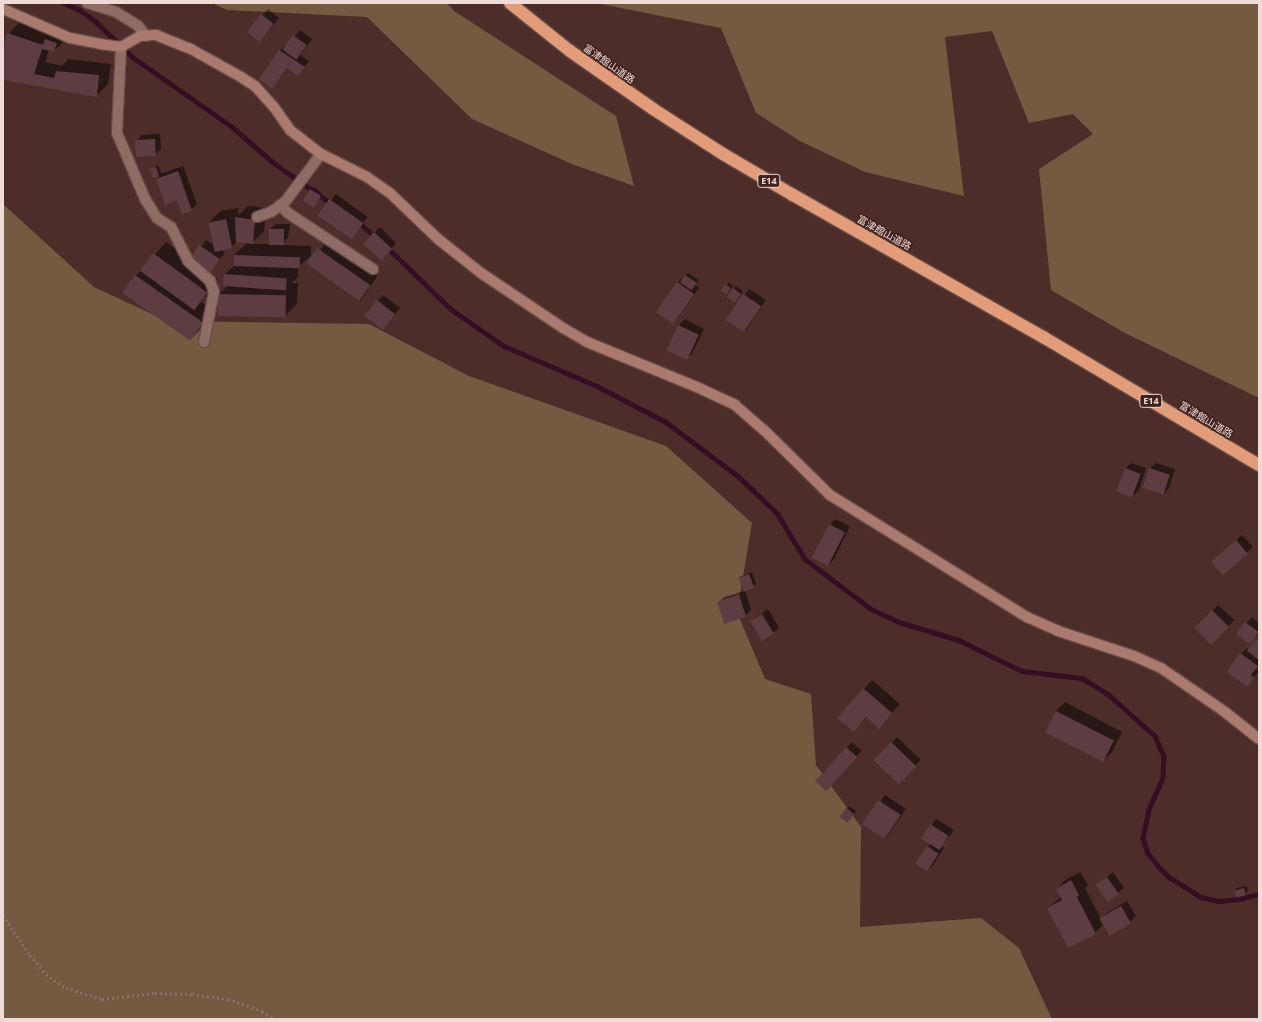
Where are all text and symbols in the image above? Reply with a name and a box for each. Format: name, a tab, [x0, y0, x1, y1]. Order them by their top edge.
street label: 富津館山道路	[581, 42, 637, 86]
road number: E14	[757, 174, 781, 188]
street label: 富津館山道路	[855, 213, 913, 253]
road number: E14	[1139, 394, 1163, 408]
street label: 富津館山道路	[1177, 399, 1235, 441]

